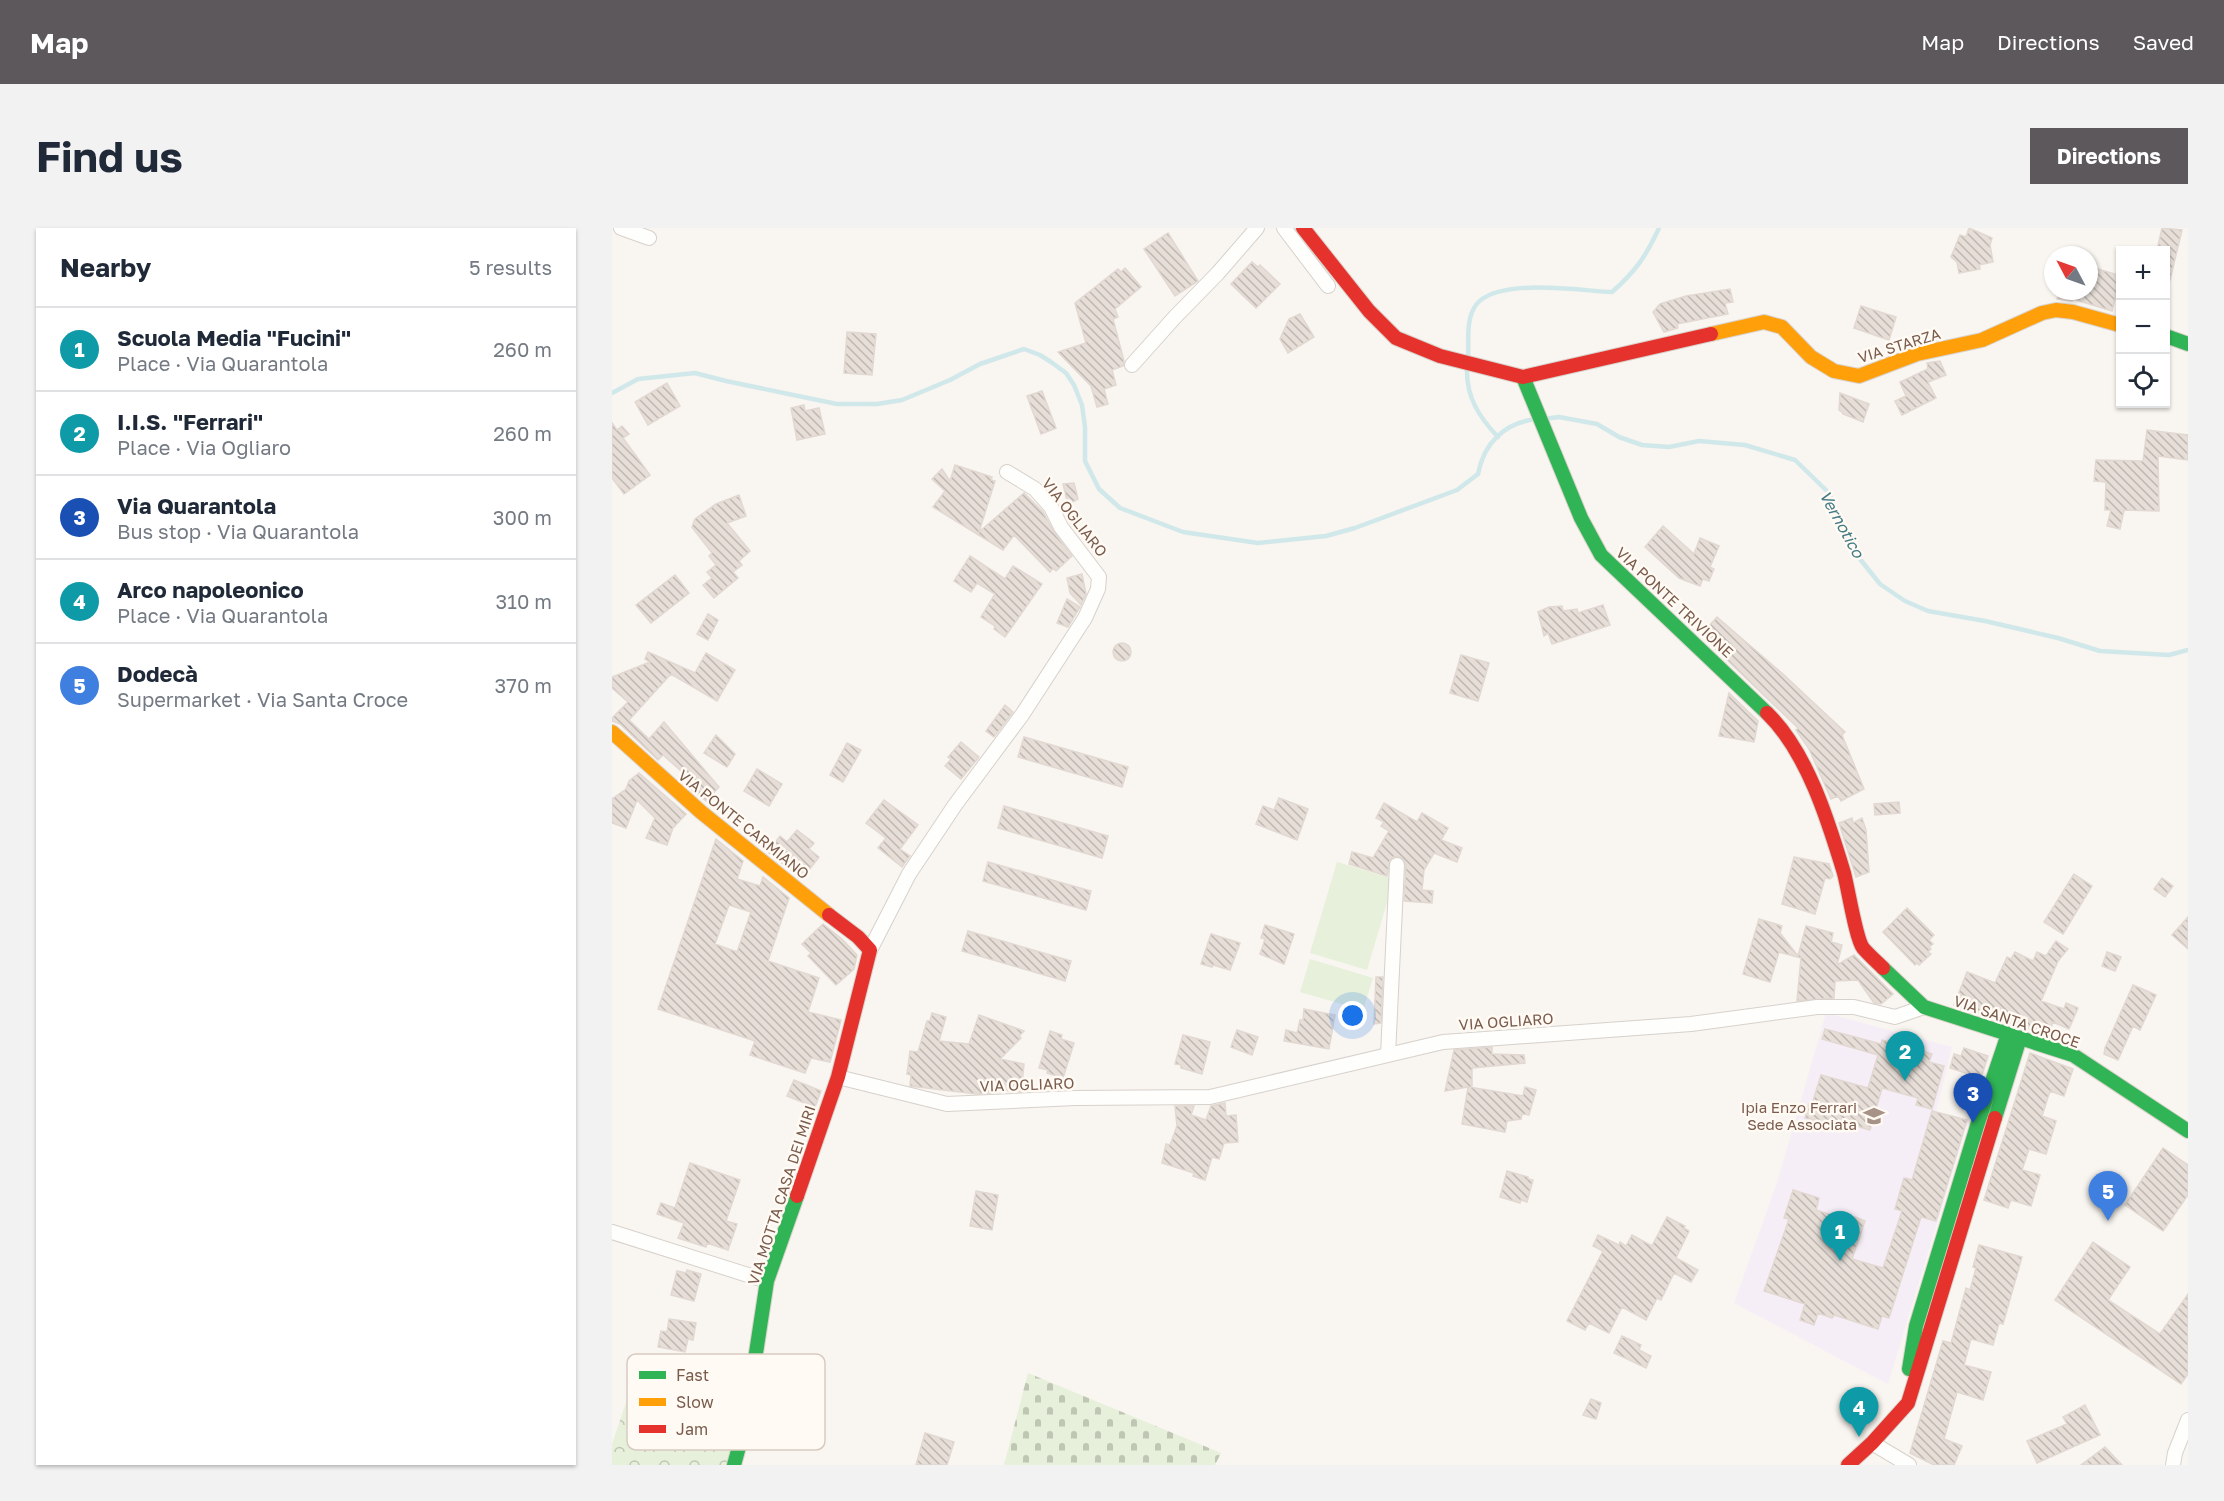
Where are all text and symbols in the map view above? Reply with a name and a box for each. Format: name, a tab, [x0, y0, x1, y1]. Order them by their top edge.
text: Map	[30, 26, 88, 59]
text: Map	[1921, 29, 1964, 55]
text: Directions	[1997, 29, 2100, 55]
text: Saved	[2133, 29, 2194, 55]
button: Directions	[2030, 128, 2188, 184]
text: Find us	[36, 131, 183, 181]
north arrow	[2044, 246, 2098, 300]
map controls	[2116, 246, 2170, 408]
button: +	[2116, 246, 2170, 300]
text: Nearby	[60, 252, 151, 283]
text: 5 results	[469, 255, 552, 279]
button: −	[2116, 300, 2170, 354]
text: Scuola Media "Fucini"	[117, 324, 351, 351]
street label: VIA STARZA	[1856, 324, 1942, 366]
text: 1	[74, 337, 85, 361]
text: 260 m	[493, 337, 552, 361]
text: Place · Via Quarantola	[117, 351, 328, 375]
button: locate	[2116, 354, 2170, 408]
text: I.I.S. "Ferrari"	[117, 408, 263, 435]
text: 2	[73, 421, 86, 445]
text: 260 m	[493, 421, 552, 445]
text: Place · Via Ogliaro	[117, 435, 291, 459]
street label: VIA OGLIARO	[1039, 474, 1111, 560]
water label: Vernotico	[1815, 487, 1869, 562]
text: Via Quarantola	[117, 492, 276, 519]
text: 3	[73, 505, 86, 529]
text: 300 m	[493, 505, 552, 529]
text: Bus stop · Via Quarantola	[117, 519, 359, 543]
street label: VIA PONTE TRIVIONE	[1613, 543, 1737, 661]
text: Arco napoleonico	[117, 576, 304, 603]
text: 4	[73, 589, 86, 613]
text: 310 m	[496, 589, 552, 613]
text: Place · Via Quarantola	[117, 603, 328, 627]
text: Dodecà	[117, 660, 198, 687]
text: 5	[73, 673, 86, 697]
text: 370 m	[495, 673, 552, 697]
text: Supermarket · Via Santa Croce	[117, 687, 408, 711]
street label: VIA PONTE CARMIANO	[675, 766, 813, 882]
street label: VIA SANTA CROCE	[1952, 991, 2082, 1051]
your location	[1338, 1001, 1367, 1030]
street label: VIA OGLIARO	[1458, 1009, 1554, 1033]
pin: 2	[1886, 1032, 1924, 1081]
street label: VIA OGLIARO	[979, 1073, 1075, 1095]
pin: 3	[1954, 1074, 1992, 1123]
place label: Ipia Enzo Ferrari Sede Associata	[1741, 1098, 1857, 1133]
street label: VIA MOTTA CASA DEI MIRI	[743, 1103, 819, 1287]
school or university icon: Ipia Enzo Ferrari Sede Associata	[1862, 1104, 1886, 1128]
pin: 5	[2088, 1172, 2128, 1221]
pin: 1	[1820, 1212, 1860, 1261]
legend	[627, 1354, 825, 1450]
text: Fast	[676, 1365, 709, 1385]
pin: 4	[1840, 1388, 1878, 1437]
text: Slow	[676, 1392, 714, 1412]
text: Jam	[676, 1419, 708, 1439]

